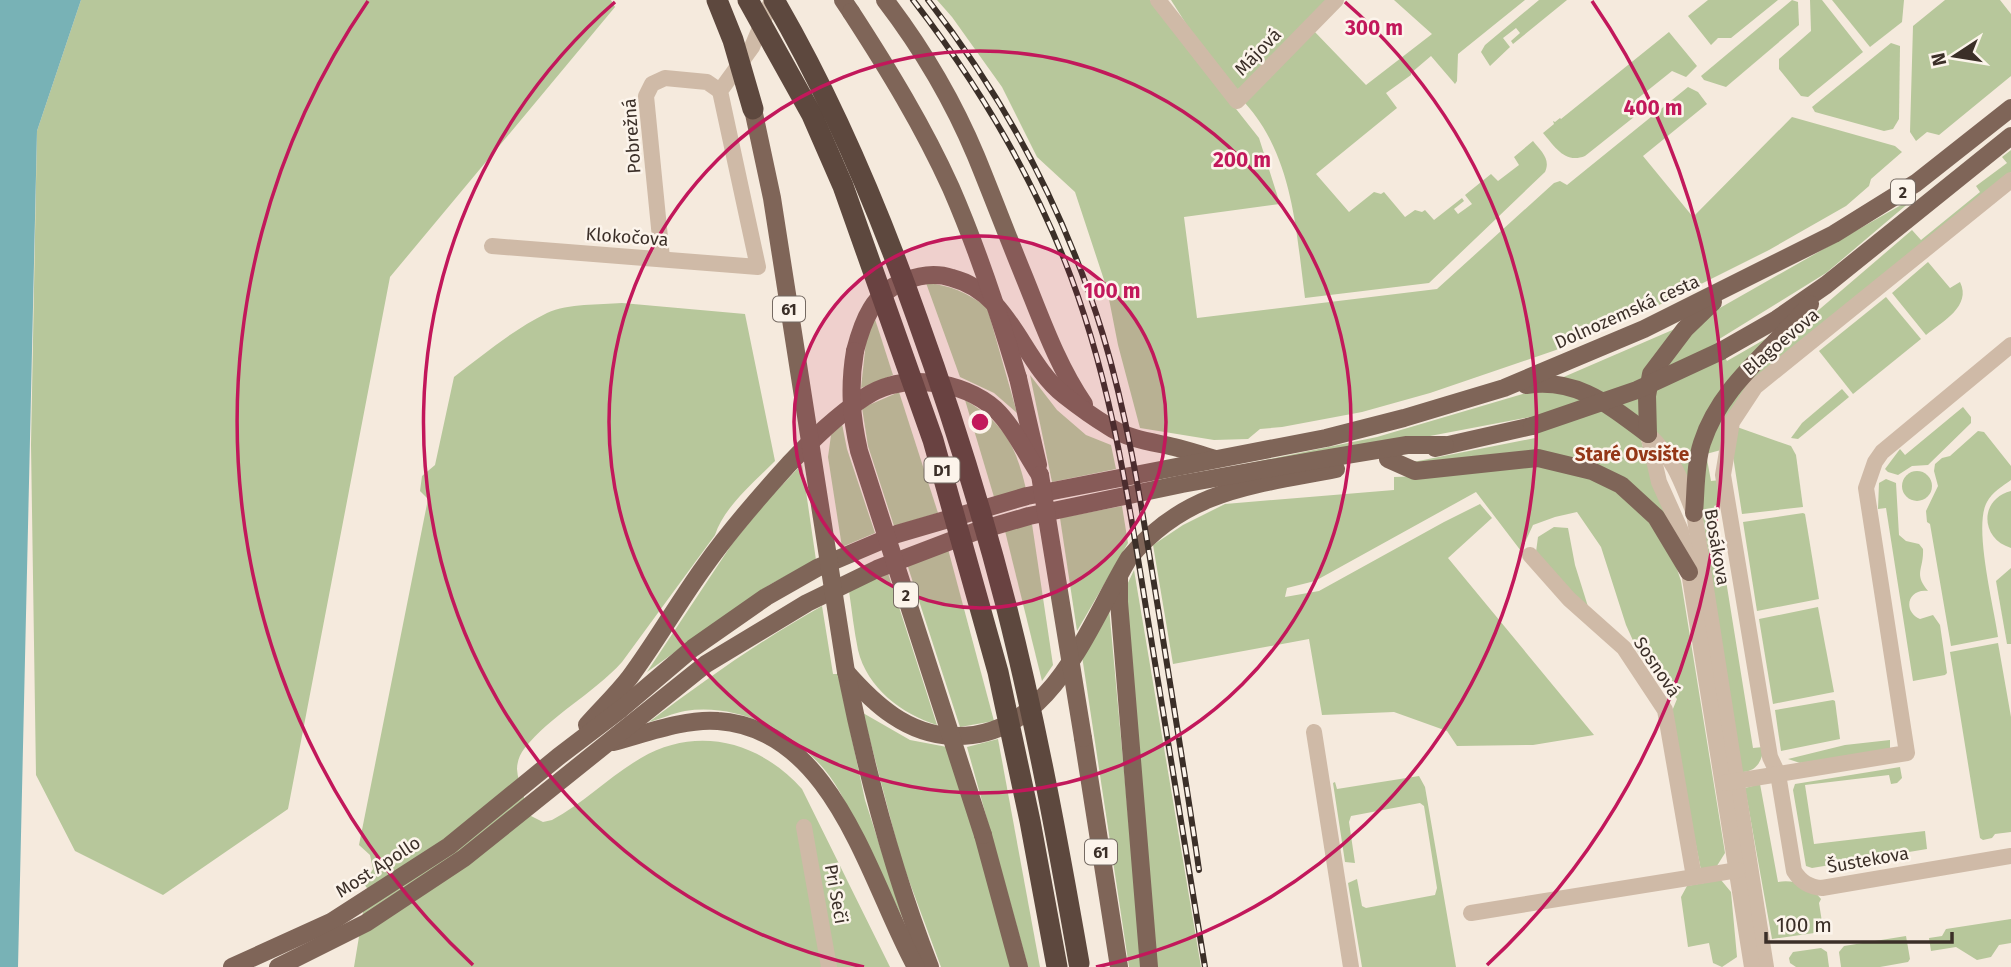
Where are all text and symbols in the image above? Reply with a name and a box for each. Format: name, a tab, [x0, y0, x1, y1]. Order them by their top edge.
text: 300 m	[1344, 15, 1403, 41]
north arrow	[1920, 21, 1990, 91]
street label: Májová	[1230, 24, 1286, 80]
text: N	[1926, 51, 1951, 68]
text: 400 m	[1623, 95, 1683, 121]
street label: Pobrežná	[618, 98, 646, 174]
text: 200 m	[1213, 147, 1271, 173]
road number: 2	[1891, 180, 1915, 204]
street label: Klokočova	[585, 223, 669, 251]
street label: Dolnozemská cesta	[1551, 270, 1703, 354]
text: 100 m	[1083, 278, 1141, 304]
road number: 61	[773, 296, 805, 322]
street label: Blagoevova	[1738, 304, 1824, 380]
centre of rings	[968, 410, 992, 434]
district label: Staré Ovsište	[1575, 443, 1689, 466]
road number: D1	[925, 457, 960, 482]
street label: Bosákova	[1699, 507, 1735, 587]
road number: 2	[894, 582, 918, 608]
street label: Sosnová	[1629, 633, 1685, 701]
street label: Most Apollo	[331, 831, 425, 903]
road number: 61	[1085, 839, 1117, 864]
street label: Šustekova	[1825, 842, 1911, 878]
street label: Pri Seči	[820, 862, 852, 926]
scale bar	[1766, 900, 1952, 944]
text: 100 m	[1776, 912, 1832, 938]

